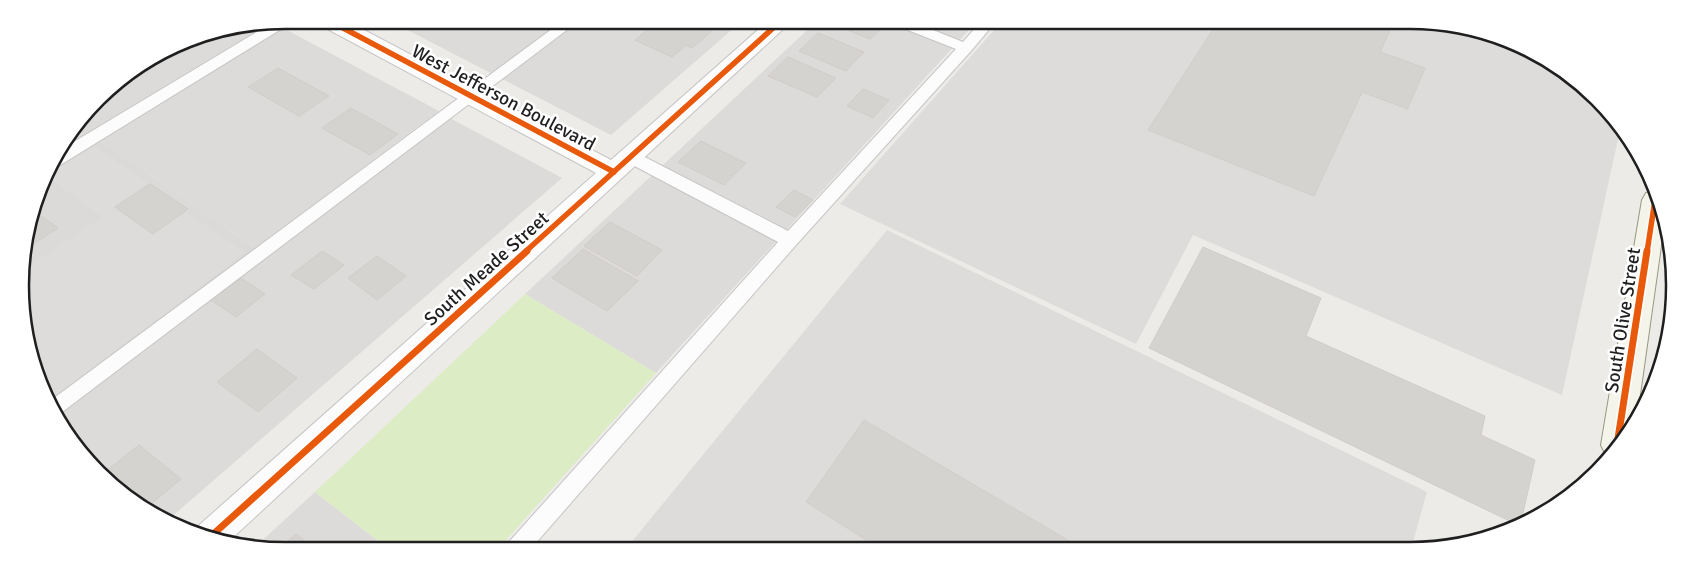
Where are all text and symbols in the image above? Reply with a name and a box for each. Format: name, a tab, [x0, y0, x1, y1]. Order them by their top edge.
street label: West Jefferson Boulevard	[407, 39, 600, 157]
street label: South Meade Street	[419, 206, 554, 331]
street label: South Olive Street	[1600, 246, 1646, 394]

